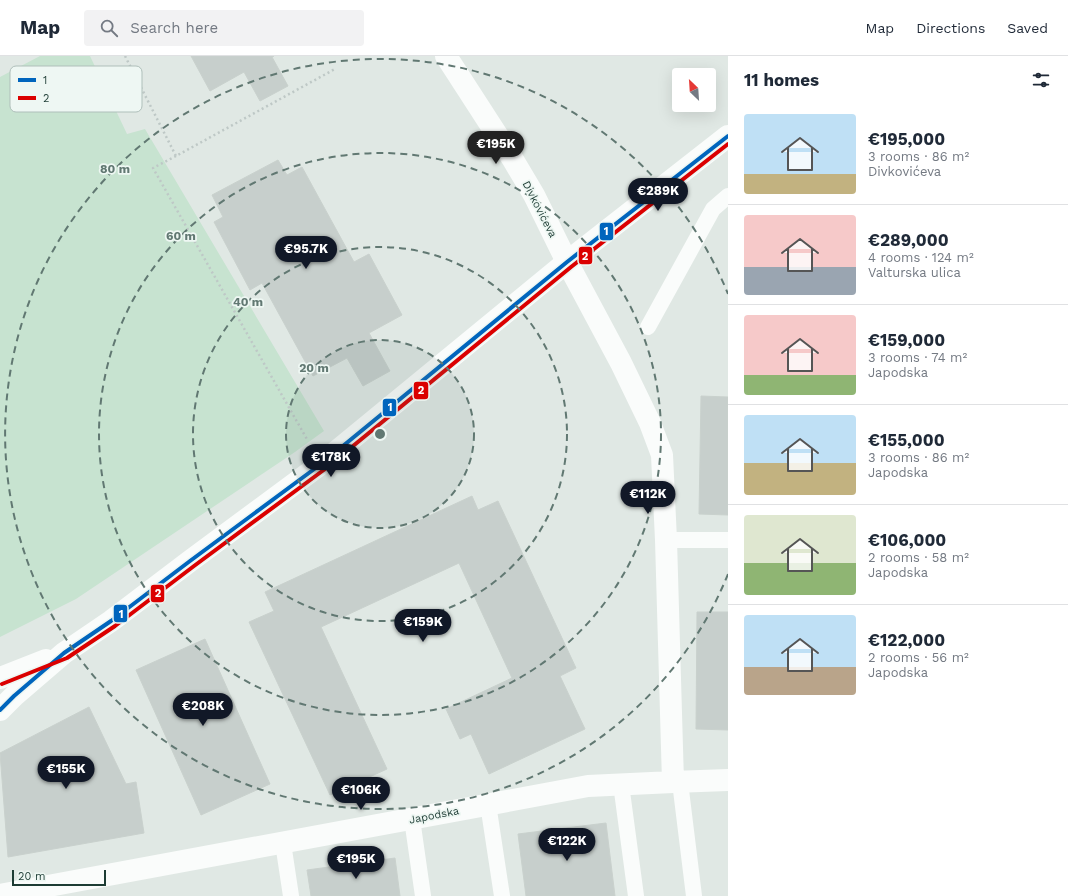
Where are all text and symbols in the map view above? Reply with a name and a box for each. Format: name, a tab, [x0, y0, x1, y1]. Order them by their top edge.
search box	[84, 10, 364, 46]
text: Map	[20, 16, 60, 39]
icon: search	[98, 17, 120, 39]
text: Search here	[130, 19, 218, 37]
text: Map	[866, 20, 894, 36]
text: Directions	[916, 20, 985, 36]
text: Saved	[1007, 20, 1048, 36]
legend	[10, 66, 142, 112]
north arrow	[672, 68, 716, 112]
map controls	[672, 68, 716, 112]
icon: filters	[1030, 69, 1052, 91]
text: 11 homes	[744, 70, 819, 90]
text: 1	[43, 74, 47, 87]
text: 2	[43, 92, 49, 105]
text: €195,000	[868, 129, 945, 149]
icon: home	[776, 130, 824, 178]
pin: €195K	[468, 131, 524, 165]
text: €195K	[476, 136, 516, 151]
text: 3 rooms · 86 m²	[868, 149, 969, 164]
text: 80 m	[100, 162, 130, 176]
text: Divkovićeva	[868, 164, 941, 179]
pin: €289K	[630, 178, 686, 212]
street label: Divkovićeva	[520, 179, 559, 240]
text: €289K	[637, 183, 679, 198]
line badge: 1	[599, 222, 614, 241]
text: 1	[604, 225, 608, 238]
text: 60 m	[166, 229, 196, 243]
text: €289,000	[868, 230, 949, 250]
icon: home	[776, 231, 824, 279]
pin: €95.7K	[273, 236, 339, 270]
text: €95.7K	[284, 241, 328, 256]
line badge: 2	[578, 246, 593, 265]
text: 2	[582, 250, 589, 263]
text: 4 rooms · 124 m²	[868, 250, 974, 265]
text: Valturska ulica	[868, 265, 961, 280]
text: 40 m	[233, 295, 263, 309]
text: €159,000	[868, 330, 945, 350]
icon: home	[776, 331, 824, 379]
text: 3 rooms · 74 m²	[868, 350, 967, 365]
text: 20 m	[299, 361, 329, 375]
text: Japodska	[868, 365, 928, 380]
line badge: 2	[413, 381, 429, 400]
text: 2	[418, 384, 425, 397]
line badge: 1	[382, 398, 397, 417]
text: 1	[388, 401, 392, 414]
centre of rings	[373, 427, 387, 441]
text: €155,000	[868, 430, 945, 450]
icon: home	[776, 431, 824, 479]
pin: €178K	[303, 444, 359, 478]
text: €178K	[311, 449, 351, 464]
text: 3 rooms · 86 m²	[868, 450, 969, 465]
text: Japodska	[868, 465, 928, 480]
pin: €112K	[620, 481, 676, 515]
text: €112K	[629, 486, 667, 501]
text: €106,000	[868, 530, 946, 550]
icon: home	[776, 531, 824, 579]
text: 2 rooms · 58 m²	[868, 550, 969, 565]
text: Japodska	[868, 565, 928, 580]
line badge: 2	[150, 584, 165, 603]
text: 2	[155, 587, 162, 600]
line badge: 1	[113, 604, 128, 623]
text: 1	[119, 608, 123, 621]
pin: €159K	[395, 609, 451, 643]
text: €159K	[403, 614, 443, 629]
text: €122,000	[868, 630, 945, 650]
icon: home	[776, 631, 824, 679]
text: 2 rooms · 56 m²	[868, 650, 969, 665]
text: Japodska	[868, 665, 928, 680]
pin: €208K	[175, 693, 231, 727]
text: €208K	[182, 698, 224, 713]
pin: €155K	[38, 756, 94, 790]
text: €155K	[47, 761, 85, 776]
pin: €106K	[333, 777, 389, 811]
text: €106K	[341, 782, 381, 797]
street label: Japodska	[408, 804, 460, 827]
pin: €122K	[539, 828, 595, 862]
text: €122K	[547, 833, 587, 848]
pin: €195K	[328, 846, 384, 880]
text: €195K	[336, 851, 376, 866]
scale bar	[12, 868, 106, 887]
text: 20 m	[18, 870, 46, 883]

